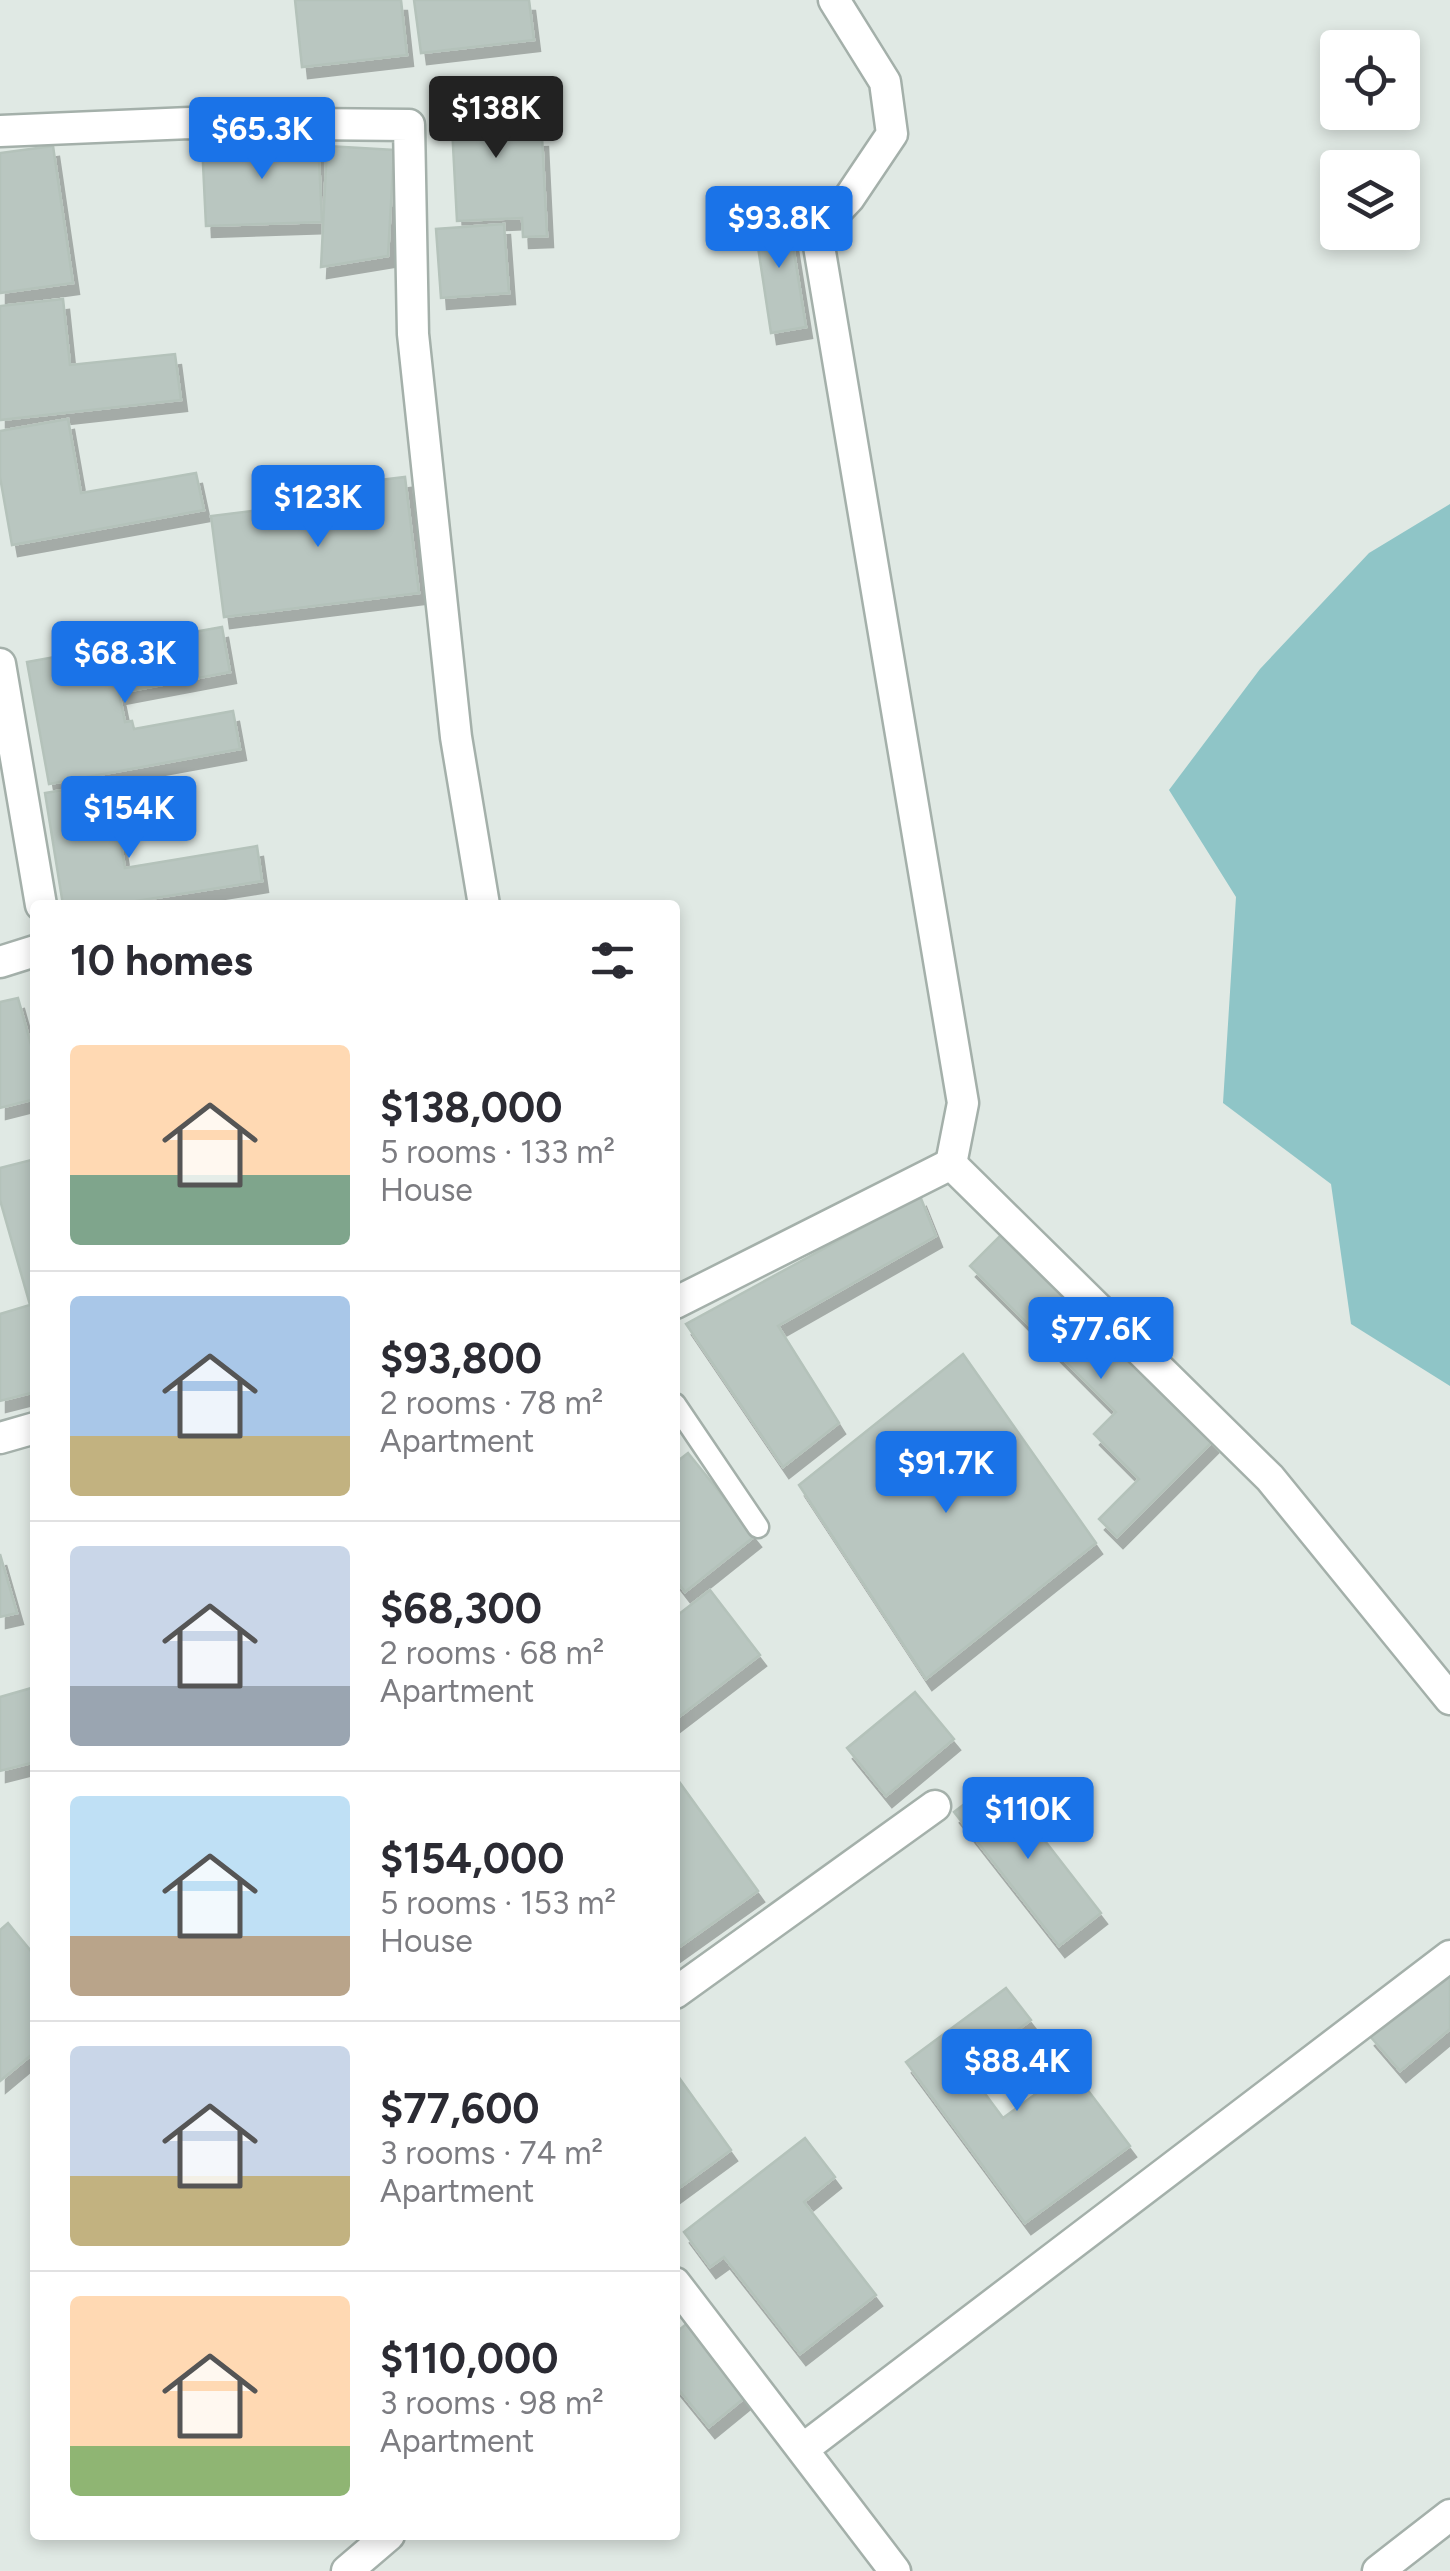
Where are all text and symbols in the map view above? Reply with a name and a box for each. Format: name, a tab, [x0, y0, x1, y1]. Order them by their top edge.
map controls	[1320, 30, 1420, 250]
button: locate	[1320, 30, 1420, 130]
pin: $138K	[426, 76, 566, 161]
text: $138K	[451, 89, 541, 127]
pin: $65.3K	[181, 97, 343, 182]
text: $65.3K	[211, 110, 313, 148]
button: layers	[1320, 150, 1420, 250]
pin: $93.8K	[698, 186, 860, 271]
text: $93.8K	[728, 199, 830, 237]
pin: $123K	[248, 465, 388, 550]
text: $123K	[274, 478, 362, 516]
pin: $68.3K	[44, 621, 206, 706]
text: $68.3K	[74, 634, 176, 672]
pin: $154K	[59, 776, 199, 861]
text: $154K	[83, 789, 175, 827]
icon: filters	[585, 933, 640, 988]
text: 10 homes	[70, 935, 253, 986]
text: $138,000	[380, 1082, 563, 1133]
icon: home	[150, 1085, 270, 1205]
text: 5 rooms · 133 m²	[380, 1133, 615, 1171]
text: House	[380, 1171, 473, 1209]
pin: $77.6K	[1020, 1297, 1182, 1382]
text: $77.6K	[1050, 1310, 1152, 1348]
text: $93,800	[380, 1333, 542, 1384]
icon: home	[150, 1336, 270, 1456]
text: 2 rooms · 78 m²	[380, 1384, 603, 1422]
text: Apartment	[380, 1422, 534, 1460]
pin: $91.7K	[865, 1431, 1027, 1516]
text: $91.7K	[898, 1444, 994, 1482]
text: $68,300	[380, 1583, 542, 1634]
icon: home	[150, 1586, 270, 1706]
text: 2 rooms · 68 m²	[380, 1634, 604, 1672]
text: Apartment	[380, 1672, 534, 1710]
pin: $110K	[958, 1777, 1098, 1862]
text: $110K	[985, 1790, 1071, 1828]
text: $154,000	[380, 1833, 564, 1884]
icon: home	[150, 1836, 270, 1956]
text: 5 rooms · 153 m²	[380, 1884, 616, 1922]
text: House	[380, 1922, 473, 1960]
pin: $88.4K	[936, 2029, 1098, 2114]
text: $88.4K	[964, 2042, 1070, 2080]
text: $77,600	[380, 2083, 540, 2134]
icon: home	[150, 2086, 270, 2206]
text: 3 rooms · 74 m²	[380, 2134, 603, 2172]
text: Apartment	[380, 2172, 534, 2210]
text: $110,000	[380, 2333, 558, 2384]
icon: home	[150, 2336, 270, 2456]
text: 3 rooms · 98 m²	[380, 2384, 604, 2422]
text: Apartment	[380, 2422, 534, 2460]

